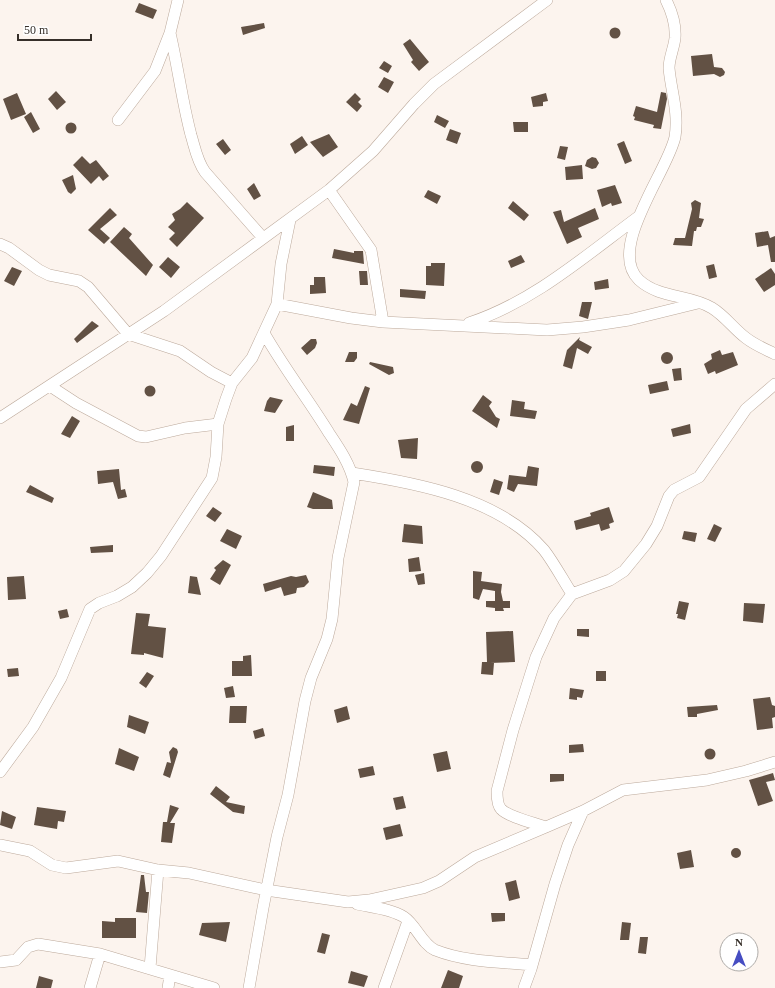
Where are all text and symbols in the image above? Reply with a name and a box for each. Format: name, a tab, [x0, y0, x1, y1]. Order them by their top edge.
scale bar	[18, 16, 91, 42]
text: 50 m	[24, 23, 49, 37]
north arrow	[719, 932, 759, 972]
text: N	[735, 936, 743, 948]

